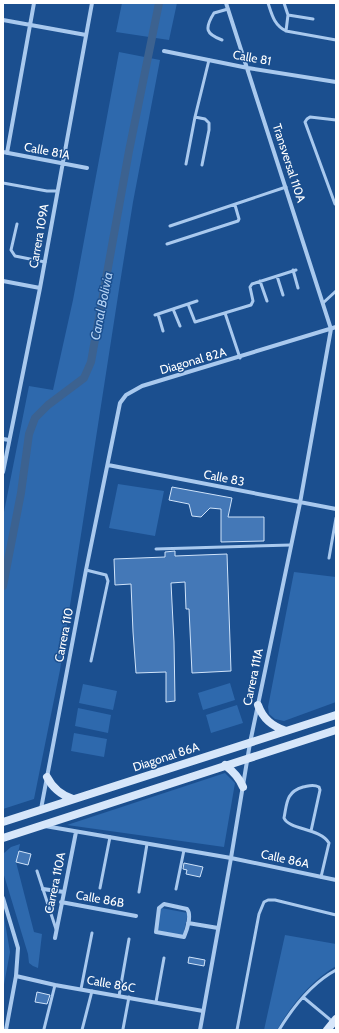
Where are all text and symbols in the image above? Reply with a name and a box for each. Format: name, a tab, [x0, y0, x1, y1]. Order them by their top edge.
street label: Calle 81	[232, 47, 272, 68]
street label: Transversal 110A	[270, 122, 309, 205]
street label: Calle 81A	[23, 139, 72, 162]
street label: Carrera 109A	[25, 202, 52, 269]
water label: Canal Bolivia	[87, 271, 115, 341]
street label: Diagonal 82A	[158, 344, 228, 377]
street label: Calle 83	[202, 466, 246, 489]
street label: Carrera 110	[51, 606, 76, 663]
street label: Carrera 111A	[239, 646, 266, 707]
street label: Diagonal 86A	[131, 739, 202, 774]
street label: Calle 86A	[260, 846, 311, 871]
street label: Carrera 110A	[41, 850, 68, 915]
street label: Calle 86B	[75, 887, 125, 910]
street label: Calle 86C	[86, 972, 137, 995]

